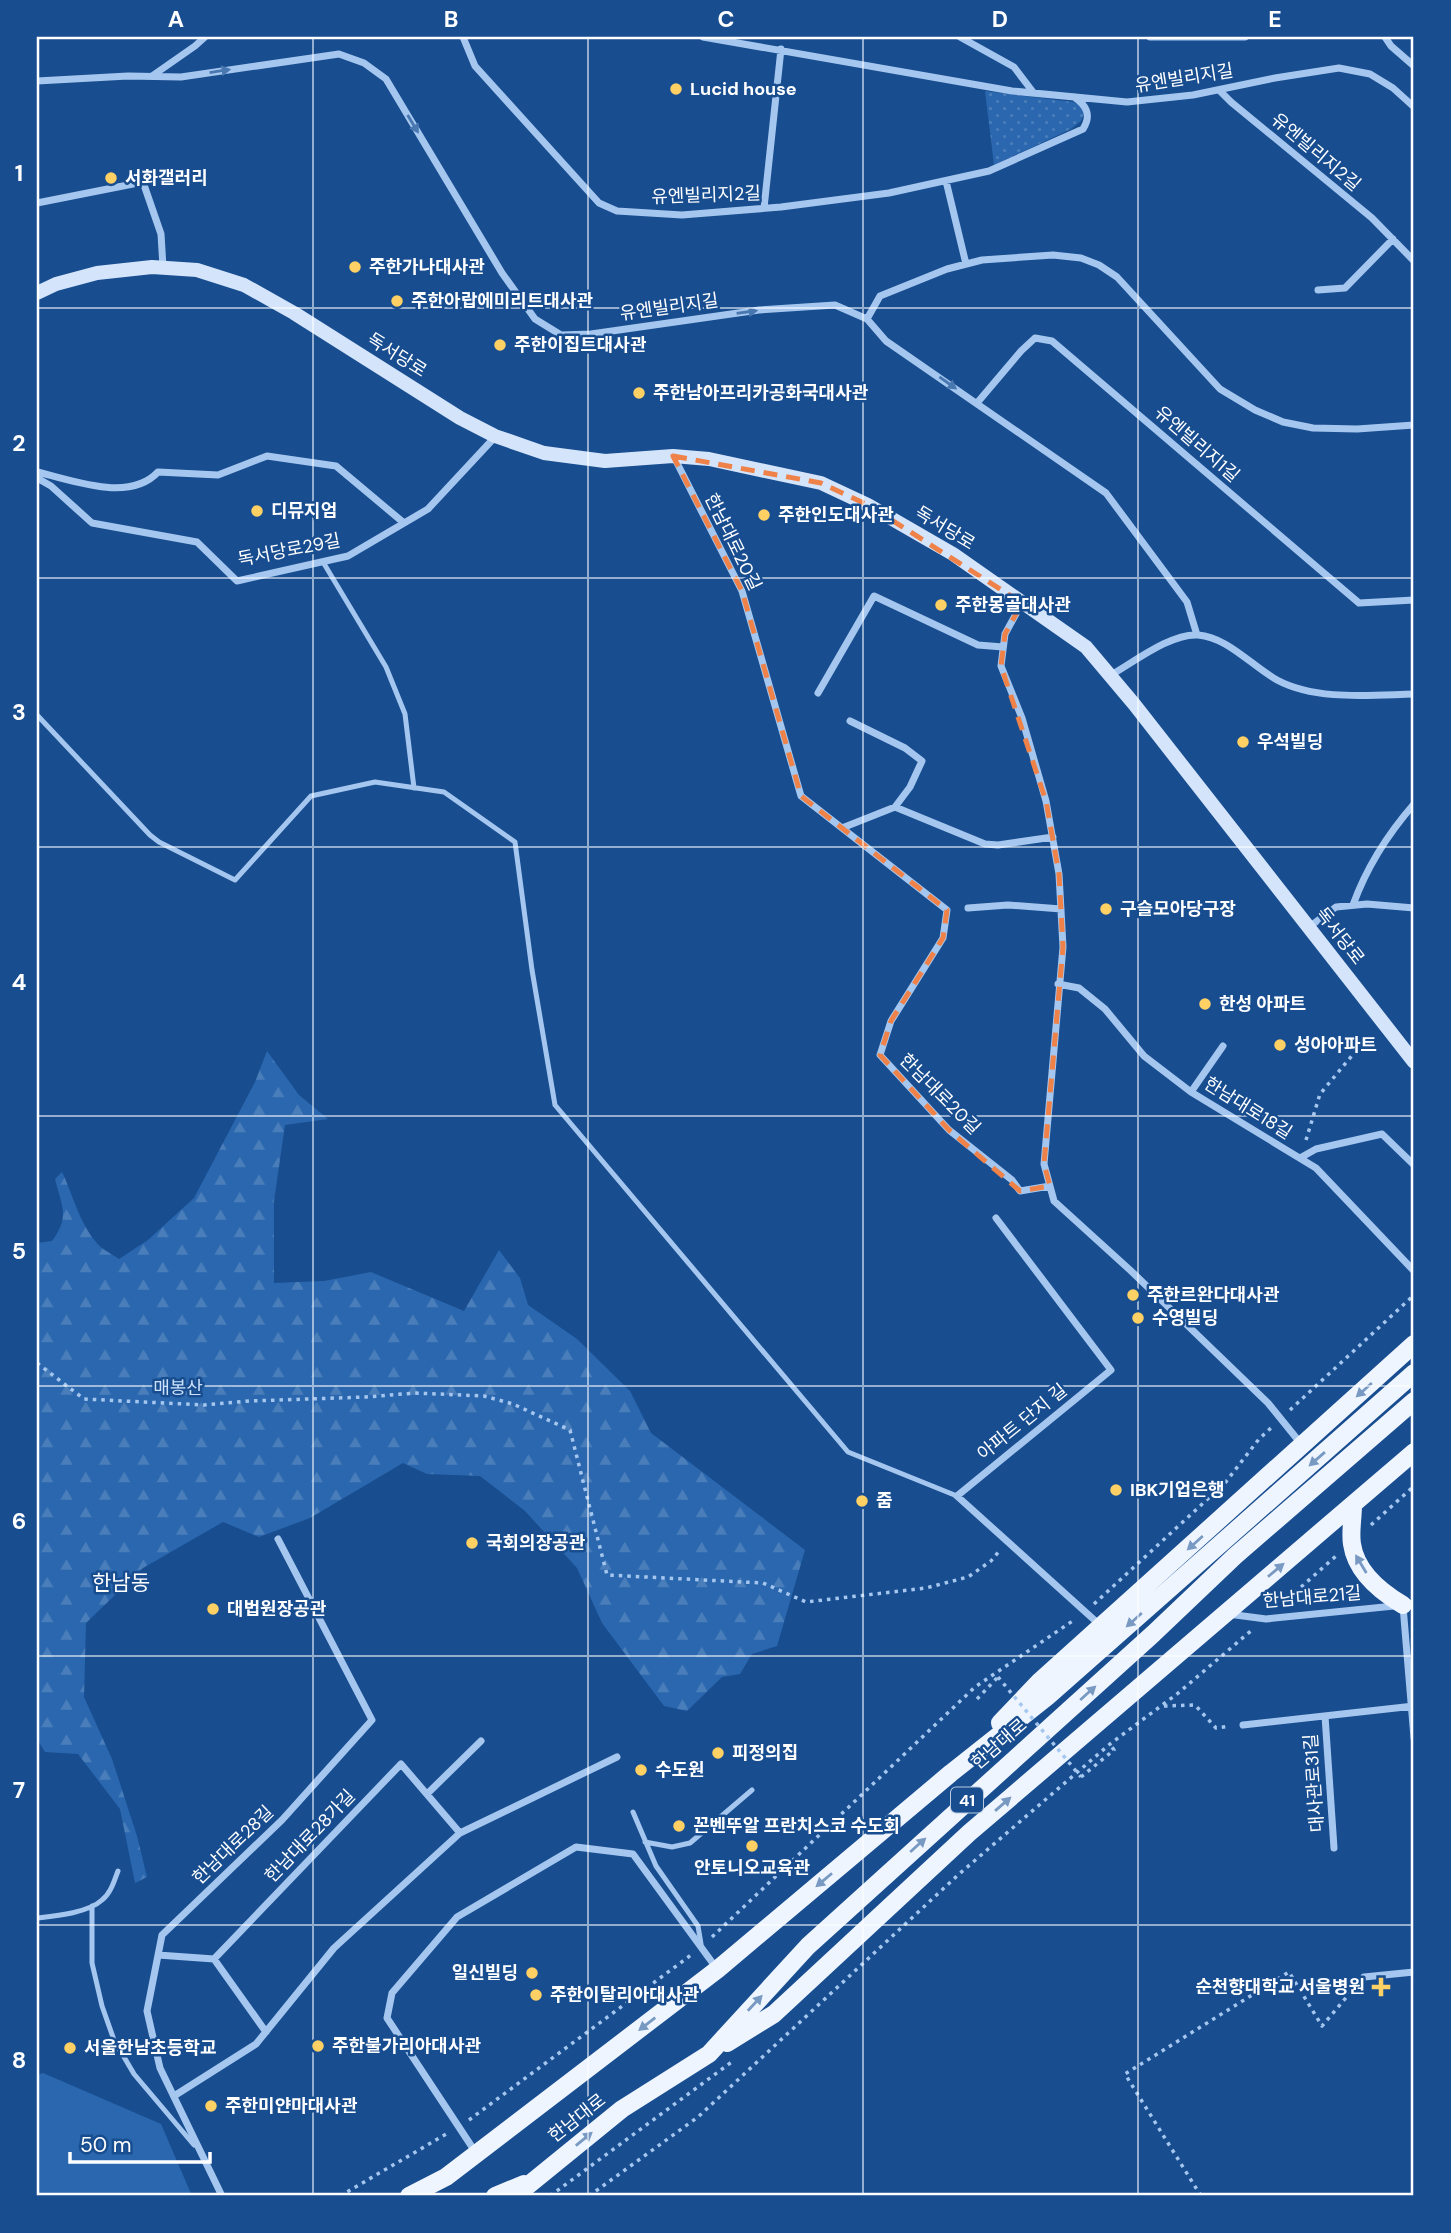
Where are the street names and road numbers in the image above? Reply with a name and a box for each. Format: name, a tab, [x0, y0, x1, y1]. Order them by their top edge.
street label: 유엔빌리지길	[1133, 58, 1235, 98]
street label: 유엔빌리지2길	[1266, 108, 1366, 196]
street label: 유엔빌리지2길	[651, 181, 761, 209]
street label: 유엔빌리지길	[618, 288, 720, 326]
street label: 독서당로	[363, 327, 431, 383]
street label: 유엔빌리지1길	[1150, 401, 1244, 487]
street label: 한남대로20길	[699, 489, 767, 595]
street label: 독서당로	[910, 501, 980, 555]
street label: 독서당로29길	[236, 528, 342, 572]
street label: 독서당로	[1310, 903, 1370, 969]
street label: 한남대로20길	[894, 1048, 986, 1140]
street label: 한남대로18길	[1200, 1071, 1296, 1145]
street label: 아파트 단지 길	[972, 1378, 1072, 1466]
street label: 한남대로21길	[1262, 1581, 1362, 1613]
street label: 한남대로	[966, 1713, 1032, 1775]
street label: 대사관로31길	[1299, 1733, 1329, 1833]
street label: 한남대로28가길	[260, 1784, 360, 1888]
road number: 41	[951, 1788, 983, 1812]
street label: 한남대로28길	[187, 1800, 279, 1890]
street label: 한남대로	[544, 2088, 610, 2148]

